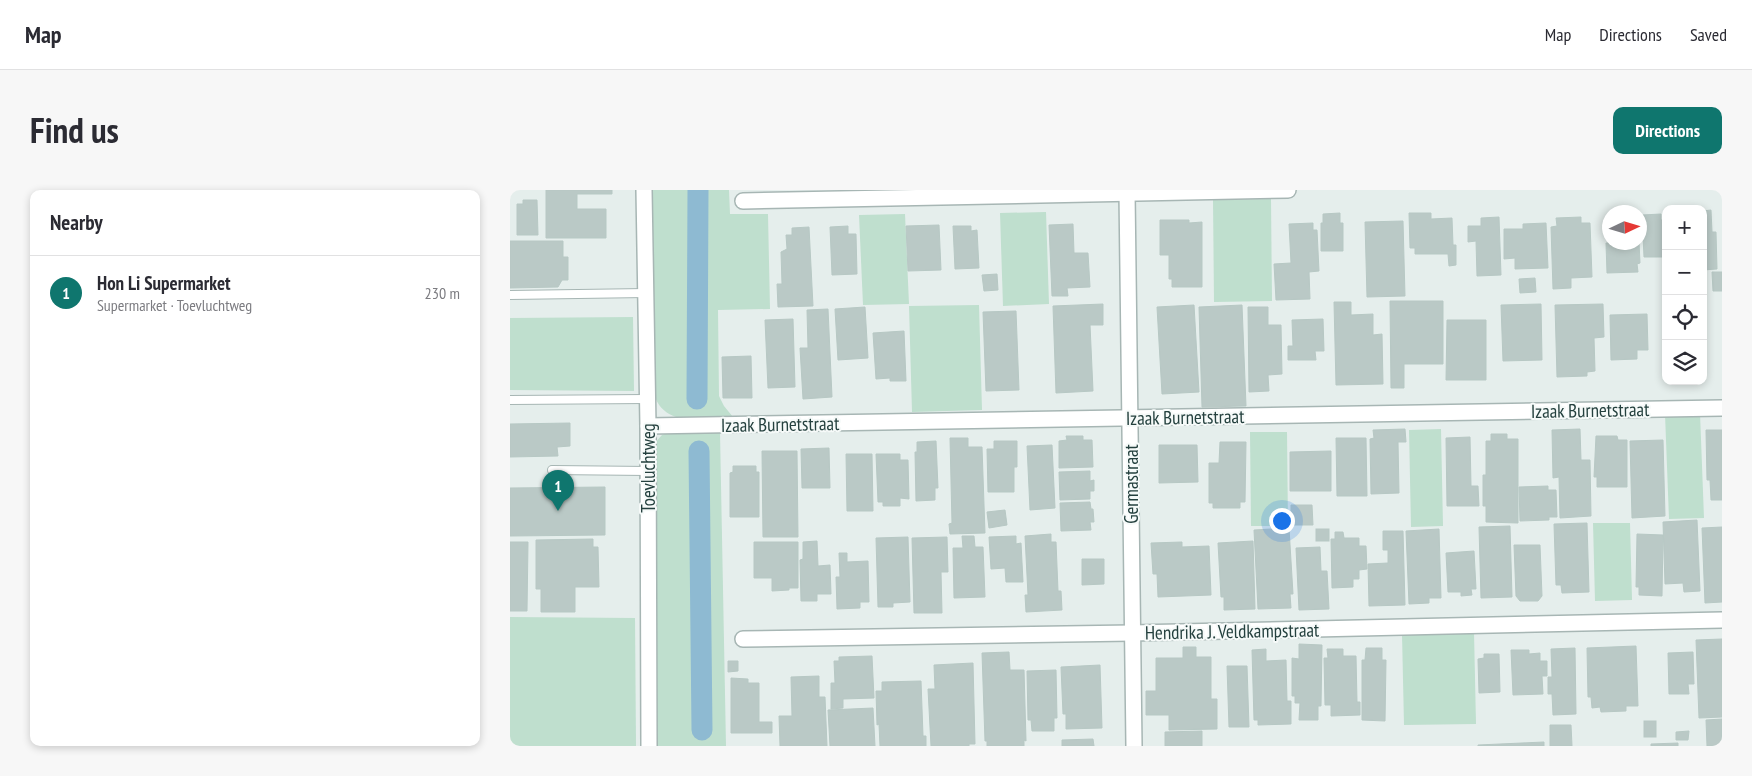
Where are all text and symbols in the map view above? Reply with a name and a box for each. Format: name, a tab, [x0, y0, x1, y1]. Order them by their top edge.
text: Map	[25, 19, 62, 50]
text: Map	[1545, 23, 1571, 46]
text: Directions	[1599, 23, 1662, 46]
text: Saved	[1690, 23, 1727, 46]
text: Find us	[30, 107, 119, 153]
button: Directions	[1613, 107, 1722, 154]
north arrow	[1602, 205, 1647, 250]
map controls	[1662, 205, 1707, 385]
button: +	[1662, 205, 1707, 250]
text: Nearby	[50, 209, 103, 236]
button: −	[1662, 250, 1707, 295]
text: Hon Li Supermarket	[97, 271, 231, 295]
text: 1	[62, 283, 70, 303]
text: 230 m	[425, 283, 460, 303]
text: Supermarket · Toevluchtweg	[97, 295, 252, 315]
button: locate	[1662, 295, 1707, 340]
button: layers	[1662, 340, 1707, 385]
street label: Izaak Burnetstraat	[1531, 397, 1650, 423]
street label: Izaak Burnetstraat	[1126, 404, 1245, 430]
street label: Izaak Burnetstraat	[721, 411, 840, 437]
street label: Toevluchtweg	[636, 423, 660, 513]
street label: Germastraat	[1119, 443, 1143, 524]
pin: 1	[542, 470, 574, 511]
your location	[1269, 508, 1295, 534]
street label: Hendrika J. Veldkampstraat	[1145, 617, 1320, 645]

